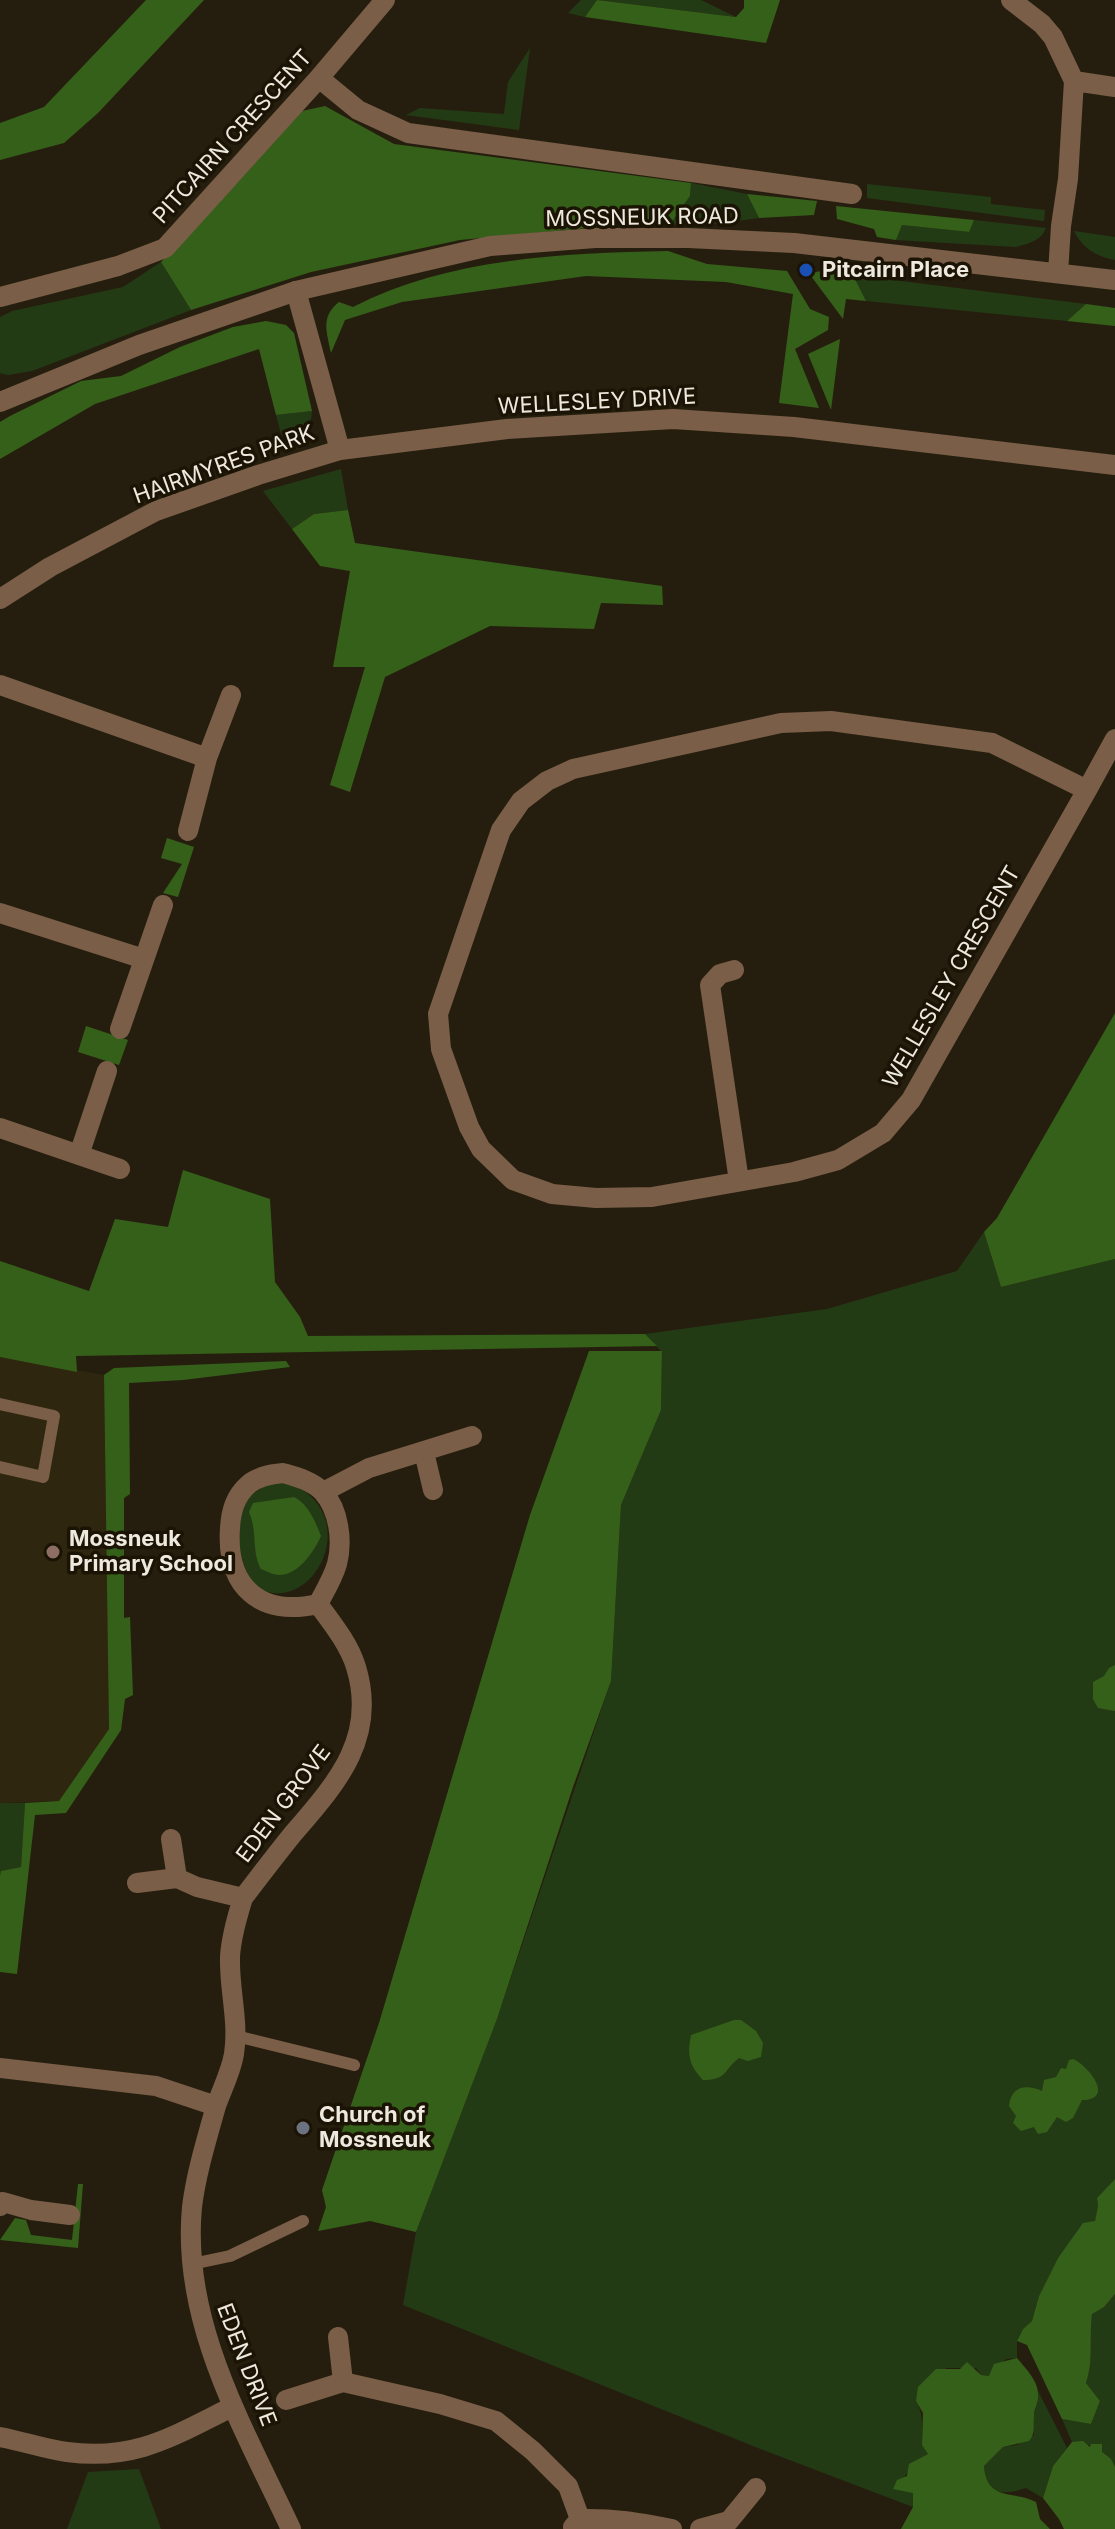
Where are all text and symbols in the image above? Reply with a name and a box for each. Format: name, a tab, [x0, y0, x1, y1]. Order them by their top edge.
street label: PITCAIRN CRESCENT	[148, 45, 318, 229]
street label: MOSSNEUK ROAD	[545, 203, 739, 233]
place label: Pitcairn Place	[822, 257, 969, 283]
marker: Pitcairn Place	[797, 261, 815, 279]
street label: WELLESLEY DRIVE	[497, 384, 697, 420]
street label: HAIRMYRES PARK	[130, 420, 318, 510]
street label: WELLESLEY CRESCENT	[878, 861, 1026, 1093]
place label: Mossneuk Primary School	[69, 1526, 233, 1578]
marker: Mossneuk Primary School	[44, 1543, 62, 1561]
street label: EDEN GROVE	[231, 1740, 337, 1868]
place label: Church of Mossneuk	[319, 2102, 431, 2154]
marker: Church of Mossneuk	[294, 2119, 312, 2137]
street label: EDEN DRIVE	[210, 2300, 282, 2430]

